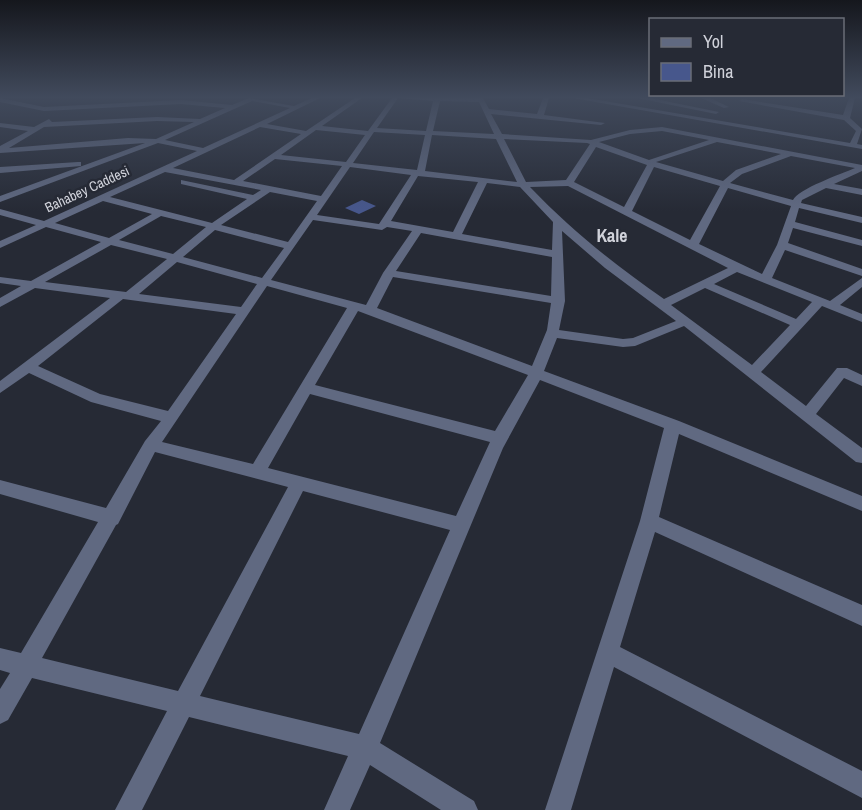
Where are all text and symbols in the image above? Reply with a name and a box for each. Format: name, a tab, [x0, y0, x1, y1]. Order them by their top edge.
legend	[649, 18, 844, 96]
text: Yol	[703, 29, 723, 54]
text: Bina	[703, 59, 733, 84]
street label: Bahabey Caddesi	[42, 162, 132, 216]
district label: Kale	[596, 223, 628, 248]

